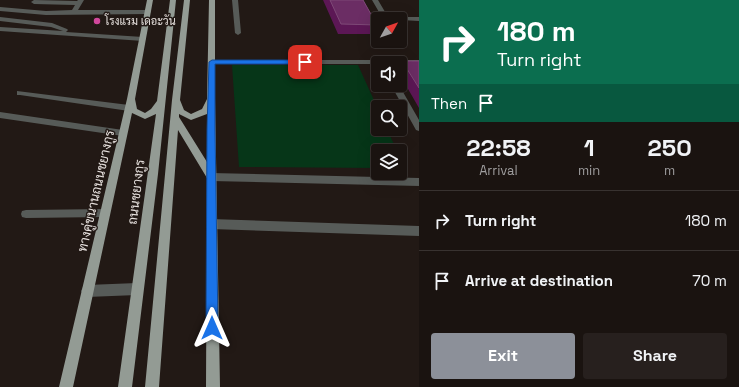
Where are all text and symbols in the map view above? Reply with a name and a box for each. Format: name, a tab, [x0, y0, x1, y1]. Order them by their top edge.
north arrow	[371, 12, 407, 48]
map controls	[371, 12, 407, 180]
place label: โรงแรม เดอะวัน	[104, 13, 176, 28]
text: 180 m	[497, 13, 576, 49]
marker: โรงแรม เดอะวัน	[92, 16, 102, 26]
icon: right	[431, 16, 483, 68]
pin	[288, 45, 322, 79]
text: Turn right	[497, 48, 581, 71]
icon: arrive	[294, 51, 316, 73]
button: sound	[371, 56, 407, 92]
icon: arrive	[475, 92, 497, 114]
text: Then	[431, 94, 467, 113]
button: search	[371, 100, 407, 136]
street label: ทางคู่ขนานถนนชยางกูร	[74, 128, 119, 254]
text: 22:58	[466, 132, 531, 163]
text: 1	[584, 132, 595, 163]
text: 250	[648, 132, 692, 163]
button: layers	[371, 144, 407, 180]
street label: ถนนชยางกูร	[124, 158, 149, 226]
text: Arrival	[479, 162, 518, 179]
text: min	[578, 162, 600, 179]
text: m	[664, 162, 675, 179]
icon: right	[431, 210, 453, 232]
text: Turn right	[465, 211, 536, 230]
text: 180 m	[685, 211, 727, 230]
icon: arrive	[431, 270, 453, 292]
text: Arrive at destination	[465, 271, 613, 290]
text: 70 m	[692, 271, 727, 290]
position arrow	[191, 307, 233, 349]
button: Exit	[431, 333, 575, 379]
button: Share	[583, 333, 727, 379]

